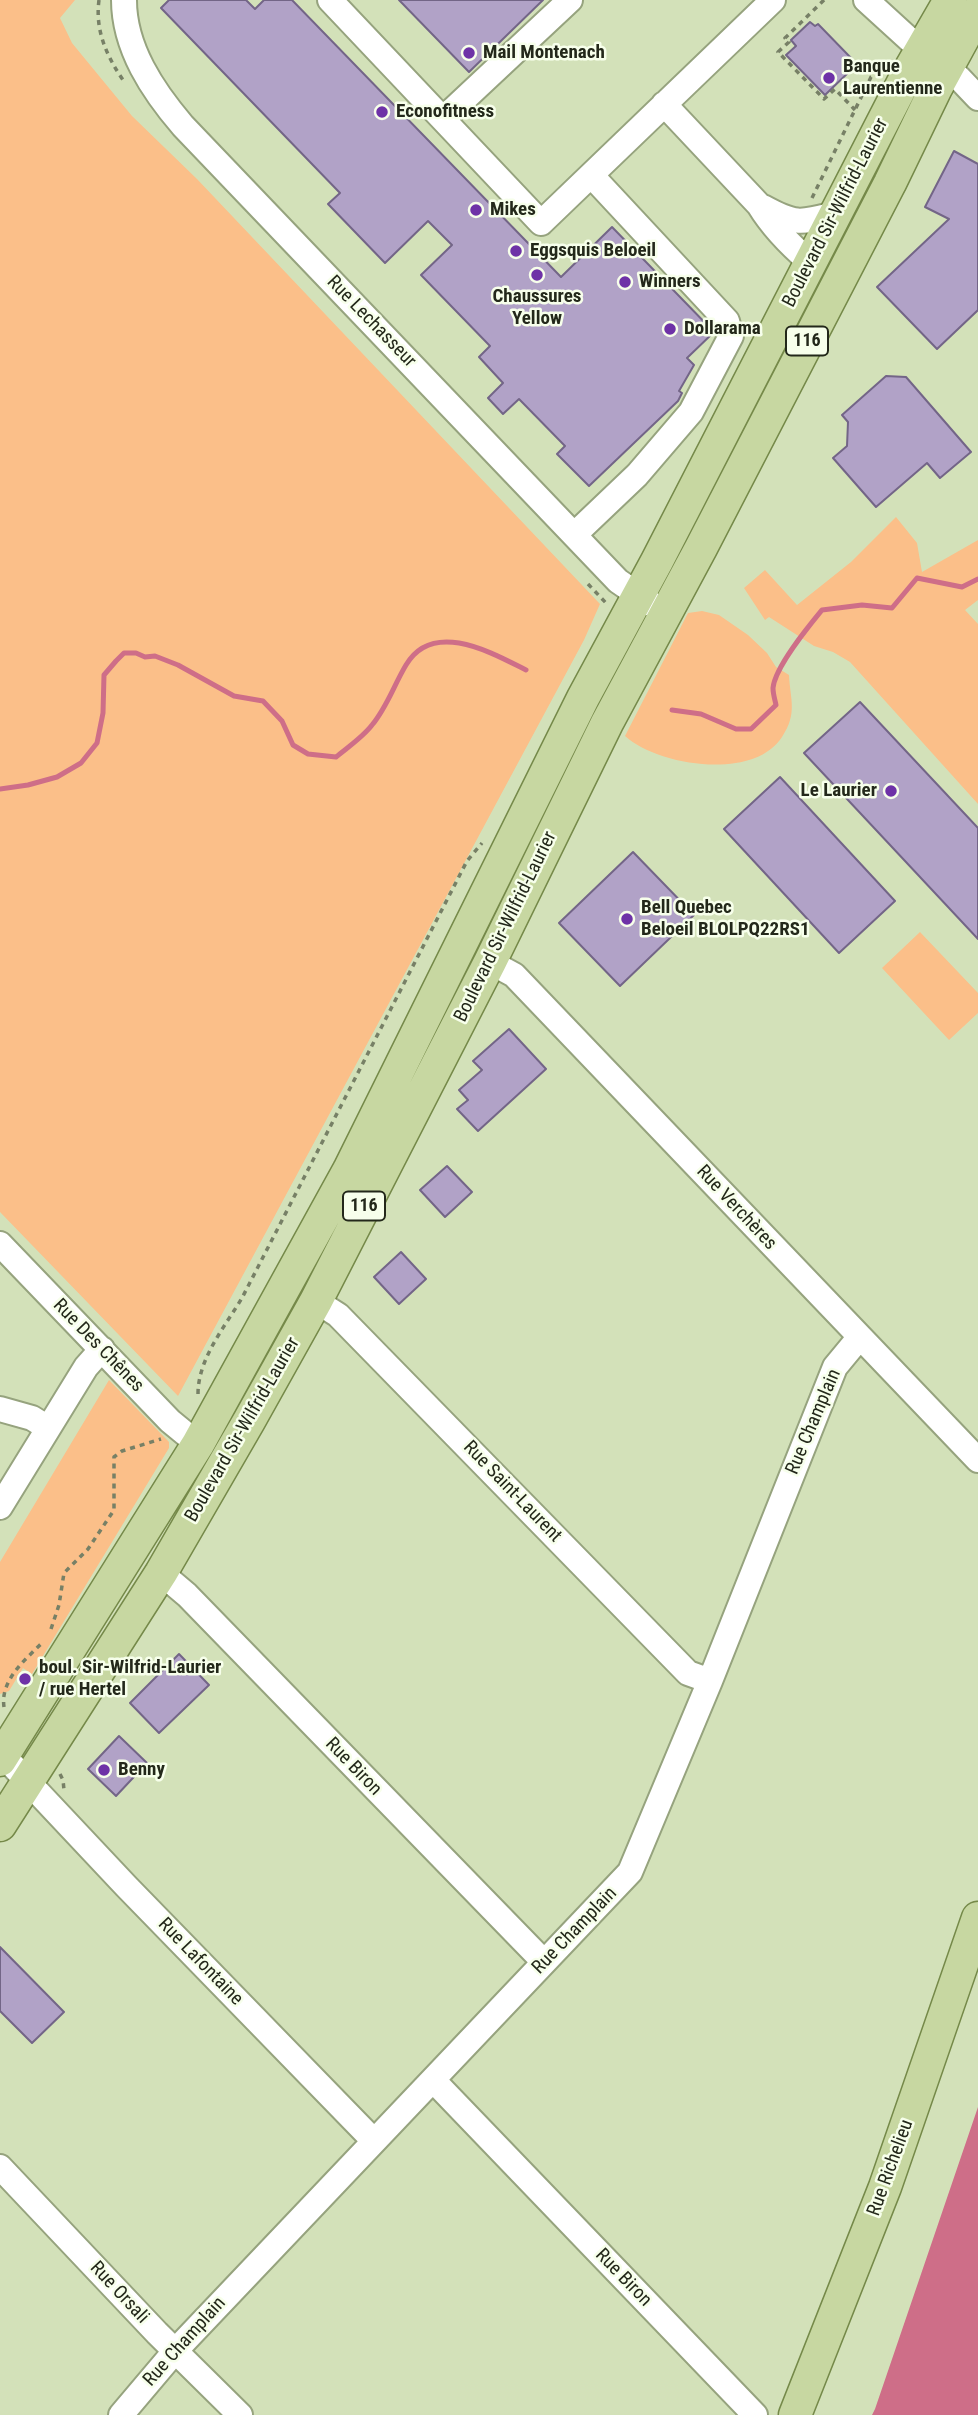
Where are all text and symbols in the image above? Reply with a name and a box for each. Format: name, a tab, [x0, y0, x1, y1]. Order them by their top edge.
place label: Mail Montenach	[483, 42, 605, 64]
marker: Mail Montenach	[461, 45, 477, 61]
place label: Banque Laurentienne	[843, 56, 942, 100]
marker: Banque Laurentienne	[821, 70, 837, 86]
place label: Econofitness	[396, 101, 494, 123]
marker: Econofitness	[374, 104, 390, 120]
street label: Boulevard Sir-Wilfrid-Laurier	[778, 115, 894, 311]
place label: Mikes	[490, 199, 536, 221]
marker: Mikes	[468, 202, 484, 218]
place label: Eggsquis Beloeil	[530, 240, 656, 262]
marker: Eggsquis Beloeil	[508, 243, 524, 259]
marker: Chaussures Yellow	[529, 267, 545, 283]
street label: Rue Lechasseur	[322, 271, 420, 373]
place label: Winners	[639, 271, 701, 293]
marker: Winners	[617, 274, 633, 290]
place label: Chaussures Yellow	[493, 286, 581, 330]
place label: Dollarama	[684, 318, 761, 340]
marker: Dollarama	[662, 321, 678, 337]
road number: 116	[786, 326, 828, 356]
place label: Le Laurier	[801, 780, 877, 802]
marker: Le Laurier	[883, 783, 899, 799]
street label: Boulevard Sir-Wilfrid-Laurier	[450, 828, 562, 1026]
place label: Bell Quebec Beloeil BLOLPQ22RS1	[641, 897, 810, 941]
marker: Bell Quebec Beloeil BLOLPQ22RS1	[619, 911, 635, 927]
street label: Rue Verchères	[691, 1161, 781, 1255]
road number: 116	[343, 1191, 385, 1220]
street label: Rue Des Chênes	[48, 1295, 148, 1397]
street label: Boulevard Sir-Wilfrid-Laurier	[181, 1334, 305, 1526]
street label: Rue Champlain	[782, 1366, 846, 1478]
street label: Rue Saint-Laurent	[458, 1437, 566, 1547]
place label: boul. Sir-Wilfrid-Laurier / rue Hertel	[39, 1657, 221, 1701]
marker: boul. Sir-Wilfrid-Laurier / rue Hertel	[17, 1671, 33, 1687]
street label: Rue Biron	[320, 1733, 386, 1801]
place label: Benny	[118, 1759, 165, 1781]
marker: Benny	[96, 1762, 112, 1778]
street label: Rue Champlain	[528, 1883, 622, 1979]
street label: Rue Lafontaine	[153, 1914, 247, 2010]
street label: Rue Richelieu	[863, 2117, 919, 2219]
street label: Rue Biron	[590, 2244, 656, 2312]
street label: Rue Orsali	[85, 2257, 153, 2329]
street label: Rue Champlain	[139, 2293, 231, 2391]

